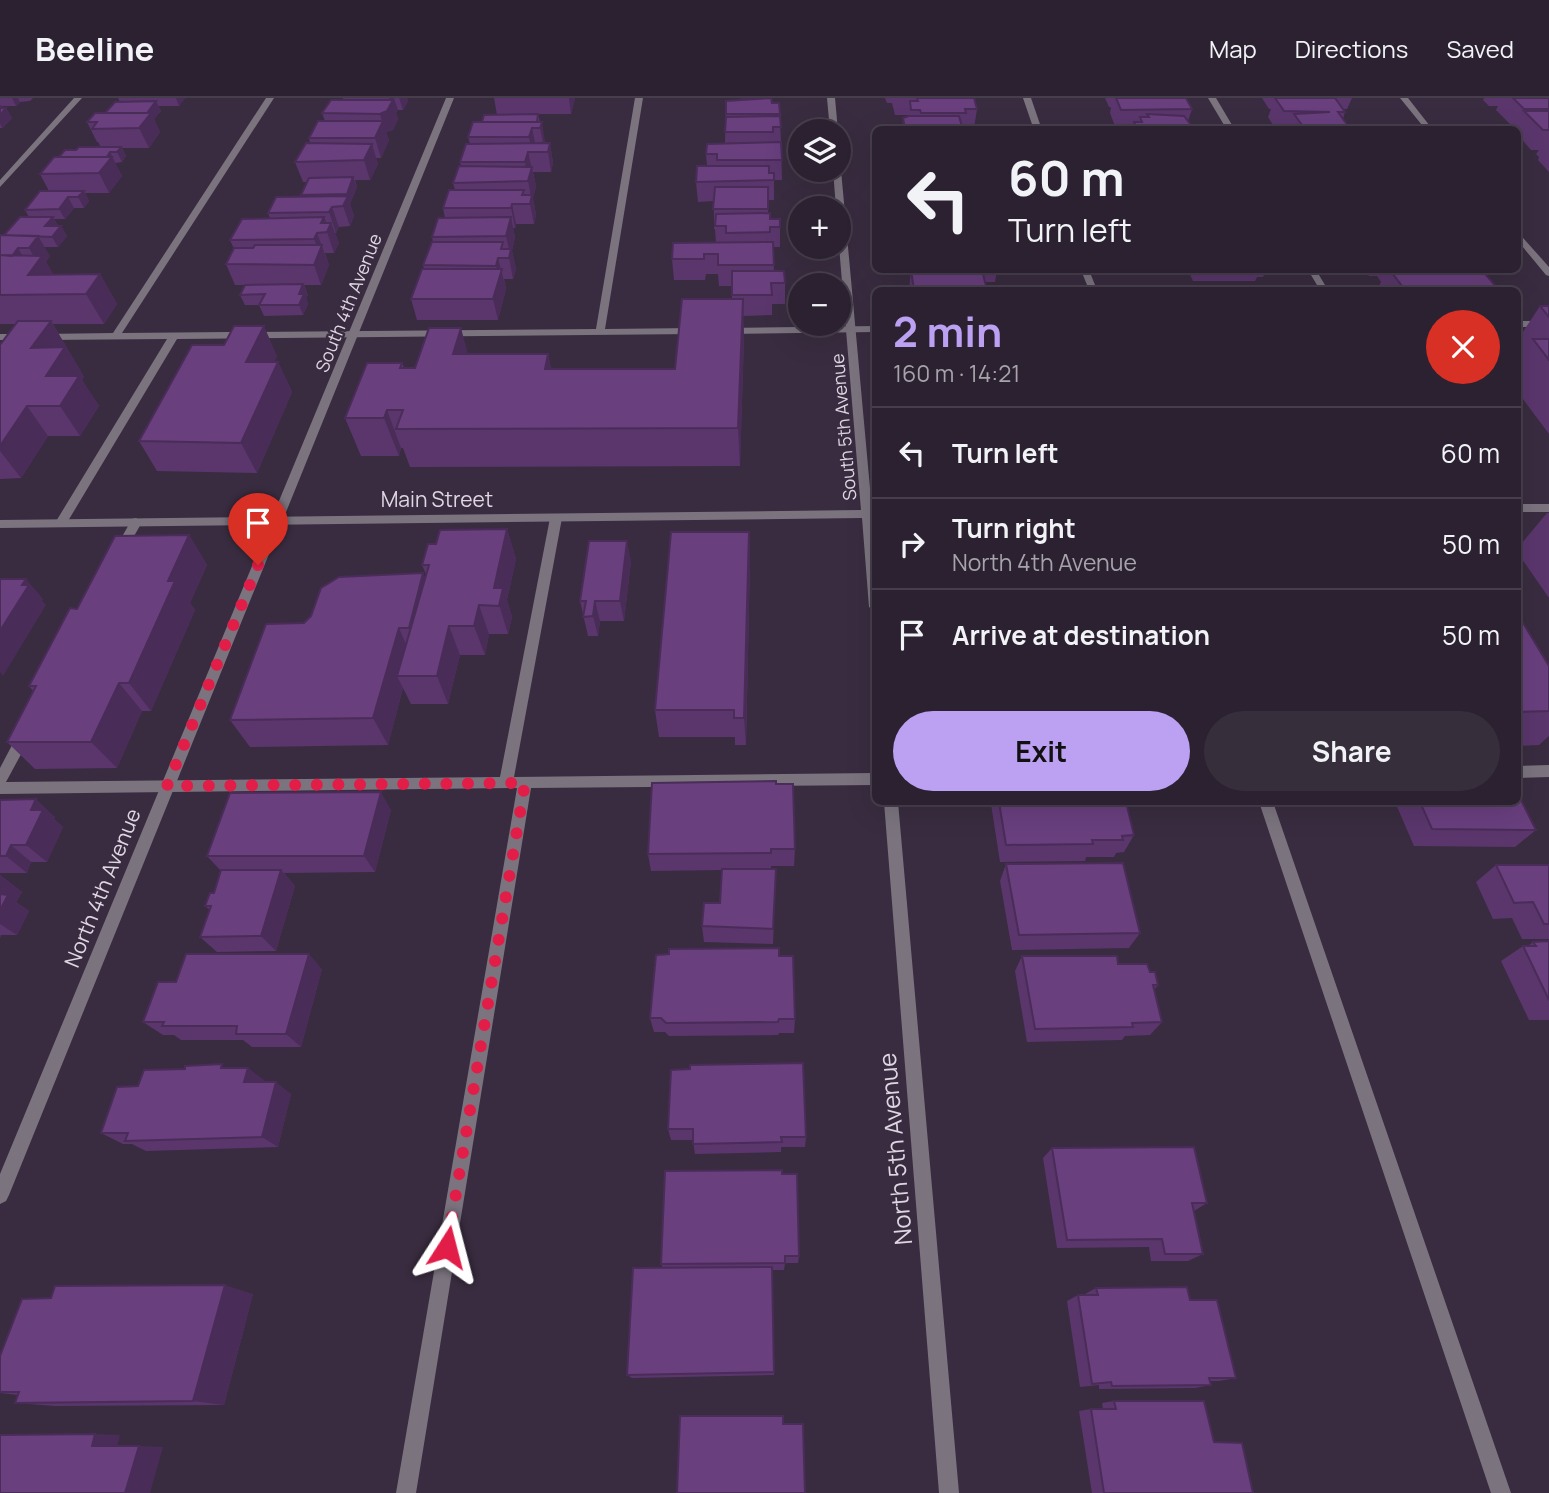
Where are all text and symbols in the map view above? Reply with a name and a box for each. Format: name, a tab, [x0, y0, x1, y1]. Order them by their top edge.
text: Beeline	[35, 26, 154, 71]
text: Map	[1209, 32, 1257, 65]
text: Directions	[1295, 32, 1408, 65]
text: Saved	[1446, 32, 1514, 65]
map controls	[788, 119, 851, 336]
button: layers	[788, 119, 851, 182]
text: 60 m	[1008, 144, 1125, 211]
icon: left	[893, 154, 984, 245]
button: +	[788, 196, 851, 259]
text: Turn left	[1008, 208, 1132, 252]
street label: South 4th Avenue	[309, 230, 387, 376]
button: −	[788, 273, 851, 336]
text: 2 min	[893, 302, 1002, 360]
button: close	[1426, 310, 1500, 384]
street label: South 5th Avenue	[825, 353, 861, 502]
text: 160 m · 14:21	[893, 357, 1020, 389]
icon: left	[893, 434, 931, 472]
text: Turn left	[952, 435, 1059, 471]
text: 60 m	[1441, 435, 1500, 471]
street label: Main Street	[381, 485, 493, 513]
pin	[228, 493, 288, 565]
icon: arrive	[239, 504, 277, 542]
text: Turn right	[952, 510, 1076, 546]
icon: right	[893, 525, 931, 563]
text: 50 m	[1442, 526, 1500, 562]
text: North 4th Avenue	[952, 546, 1137, 578]
icon: arrive	[893, 616, 931, 654]
text: Arrive at destination	[952, 617, 1210, 653]
text: 50 m	[1442, 617, 1500, 653]
button: Exit	[893, 711, 1190, 791]
button: Share	[1204, 711, 1500, 791]
street label: North 4th Avenue	[57, 804, 147, 971]
street label: North 5th Avenue	[870, 1052, 919, 1247]
position arrow	[410, 1210, 484, 1284]

